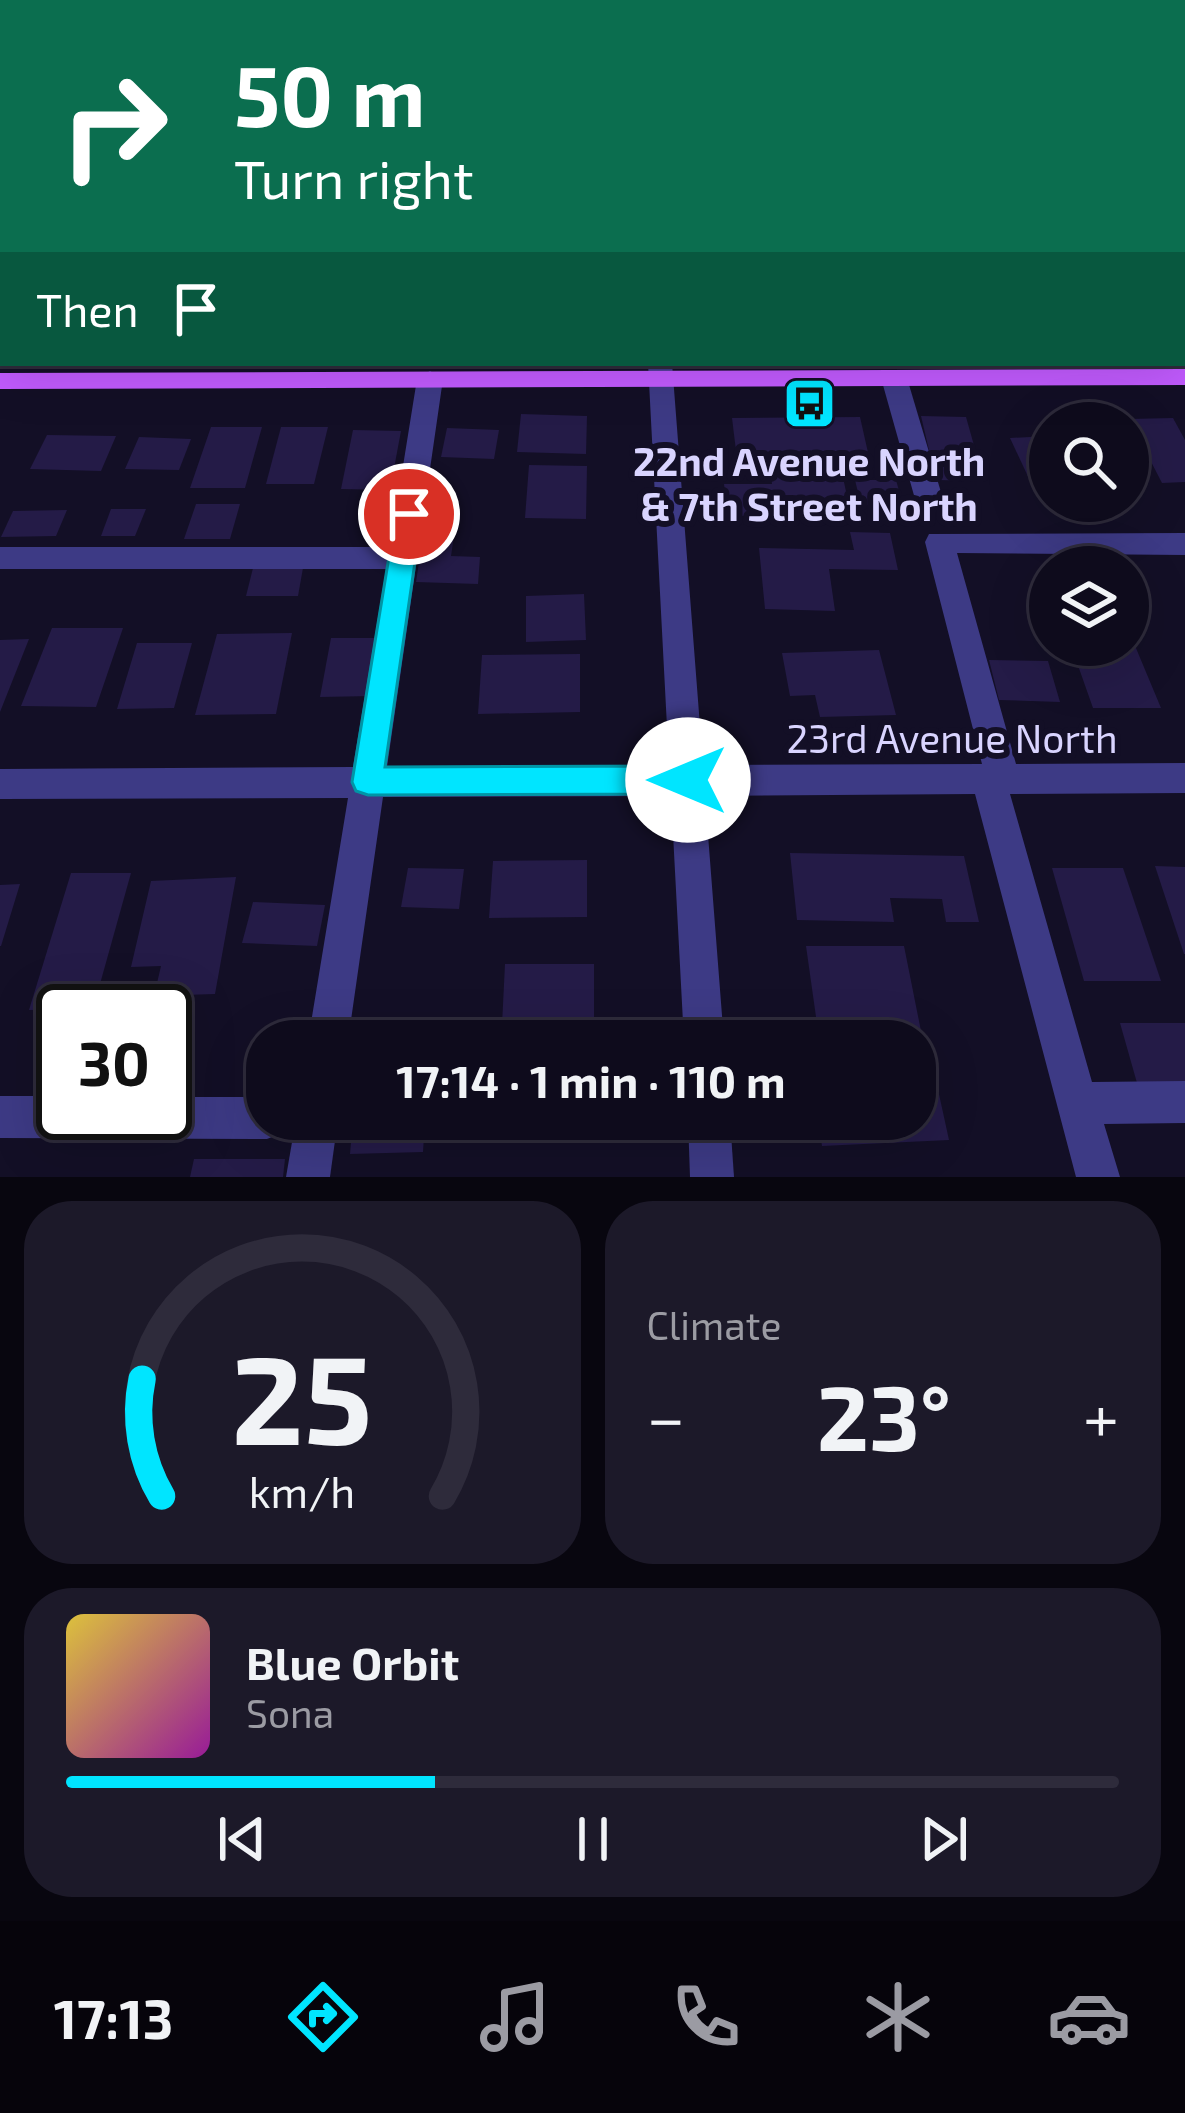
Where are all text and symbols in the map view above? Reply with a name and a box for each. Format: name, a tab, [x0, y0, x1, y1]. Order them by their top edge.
text: 50 m	[234, 43, 426, 144]
icon: right	[36, 48, 192, 204]
text: Turn right	[234, 145, 474, 210]
icon: arrive	[163, 276, 229, 342]
text: Then	[36, 282, 139, 336]
bus stop icon: 22nd Avenue North & 7th Street North	[781, 375, 837, 431]
map controls	[1029, 402, 1149, 666]
button: search	[1029, 402, 1149, 522]
place label: 22nd Avenue North & 7th Street North	[633, 437, 985, 529]
pin	[358, 463, 460, 565]
icon: arrive	[376, 481, 442, 547]
button: layers	[1029, 546, 1149, 666]
street label: 23rd Avenue North	[786, 714, 1118, 761]
position arrow	[625, 717, 751, 843]
speed limit sign: 30	[36, 984, 192, 1140]
text: 17:14 · 1 min · 110 m	[396, 1053, 786, 1107]
text: Climate	[647, 1301, 781, 1348]
text: 25	[232, 1320, 373, 1470]
text: 23°	[817, 1361, 951, 1469]
text: −	[647, 1376, 685, 1455]
text: +	[1083, 1376, 1119, 1455]
text: km/h	[249, 1464, 355, 1516]
text: Blue Orbit	[246, 1635, 459, 1689]
text: Sona	[246, 1689, 334, 1736]
icon: previous	[209, 1806, 275, 1872]
icon: pause	[560, 1806, 626, 1872]
icon: next	[911, 1806, 977, 1872]
icon: directions	[281, 1975, 365, 2059]
icon: music	[473, 1975, 557, 2059]
icon: phone	[664, 1975, 748, 2059]
icon: climate	[856, 1975, 940, 2059]
icon: car	[1047, 1975, 1131, 2059]
text: 17:13	[54, 1985, 173, 2050]

